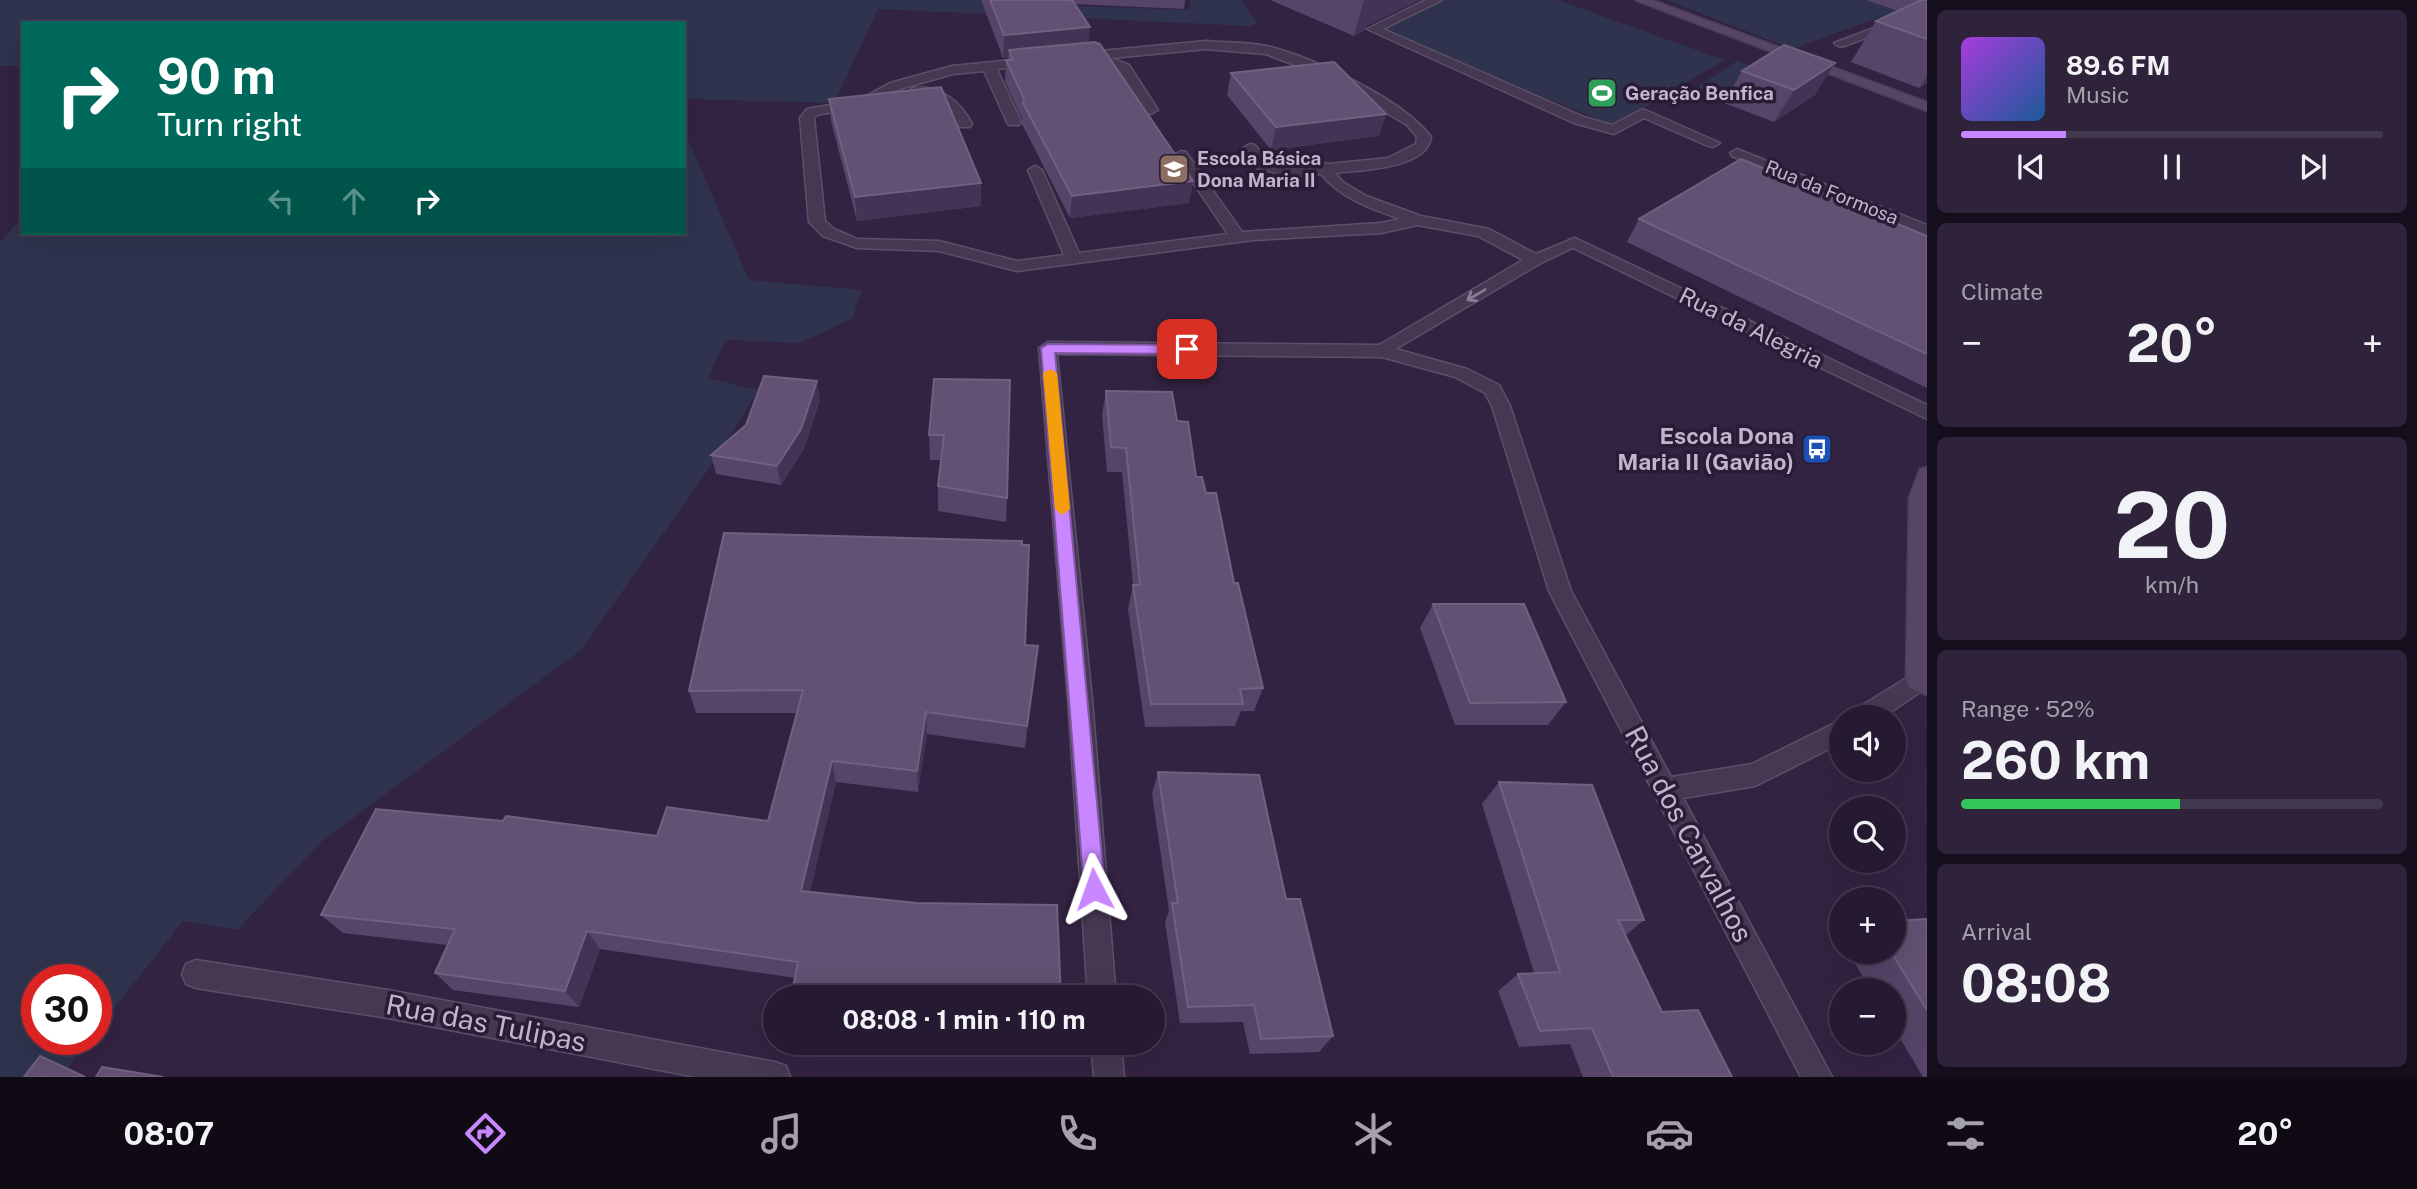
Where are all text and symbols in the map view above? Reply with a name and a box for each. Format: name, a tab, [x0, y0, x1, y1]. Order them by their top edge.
text: 90 m	[157, 47, 276, 105]
icon: right	[42, 49, 133, 140]
text: 89.6 FM	[2066, 50, 2170, 81]
sports icon: Geração Benfica	[1585, 76, 1619, 110]
text: Music	[2066, 81, 2130, 108]
place label: Geração Benfica	[1625, 82, 1774, 104]
text: Turn right	[157, 106, 302, 143]
place label: Escola Básica Dona Maria II	[1197, 147, 1321, 191]
icon: previous	[2012, 148, 2050, 186]
icon: pause	[2153, 148, 2191, 186]
icon: next	[2294, 148, 2332, 186]
school or university icon: Escola Básica Dona Maria II	[1157, 152, 1191, 186]
street label: Rua da Formosa	[1762, 155, 1902, 229]
icon: left	[262, 182, 300, 220]
icon: ahead	[335, 182, 373, 220]
icon: right	[408, 182, 446, 220]
text: Climate	[1961, 278, 2043, 305]
street label: Rua da Alegria	[1675, 281, 1827, 374]
one-way arrow	[1467, 288, 1487, 302]
text: 20°	[2126, 313, 2218, 374]
pin	[1157, 319, 1217, 379]
text: −	[1961, 321, 1982, 366]
text: +	[2362, 321, 2383, 366]
icon: arrive	[1168, 330, 1206, 368]
place label: Escola Dona Maria II (Gavião)	[1617, 422, 1794, 475]
bus stop icon: Escola Dona Maria II (Gavião)	[1800, 432, 1834, 466]
text: 20	[2114, 472, 2230, 578]
text: km/h	[2145, 571, 2199, 598]
text: Range · 52%	[1961, 695, 2095, 722]
map controls	[1829, 705, 1906, 1055]
button: sound	[1829, 705, 1906, 782]
street label: Rua dos Carvalhos	[1619, 720, 1760, 947]
text: 260 km	[1961, 730, 2150, 791]
button: search	[1829, 796, 1906, 873]
position arrow	[1057, 852, 1131, 926]
button: +	[1829, 887, 1906, 964]
text: Arrival	[1961, 918, 2032, 945]
text: 08:08	[1961, 953, 2112, 1014]
speed limit sign: 30	[21, 964, 112, 1055]
button: −	[1829, 978, 1906, 1055]
street label: Rua das Tulipas	[383, 987, 589, 1058]
text: 08:08 · 1 min · 110 m	[843, 1004, 1085, 1035]
icon: directions	[461, 1109, 510, 1158]
icon: music	[757, 1109, 806, 1158]
icon: phone	[1053, 1109, 1102, 1158]
icon: climate	[1349, 1109, 1398, 1158]
icon: car	[1645, 1109, 1694, 1158]
icon: filters	[1941, 1109, 1990, 1158]
text: 08:07	[124, 1115, 214, 1152]
text: 20°	[2237, 1115, 2293, 1152]

